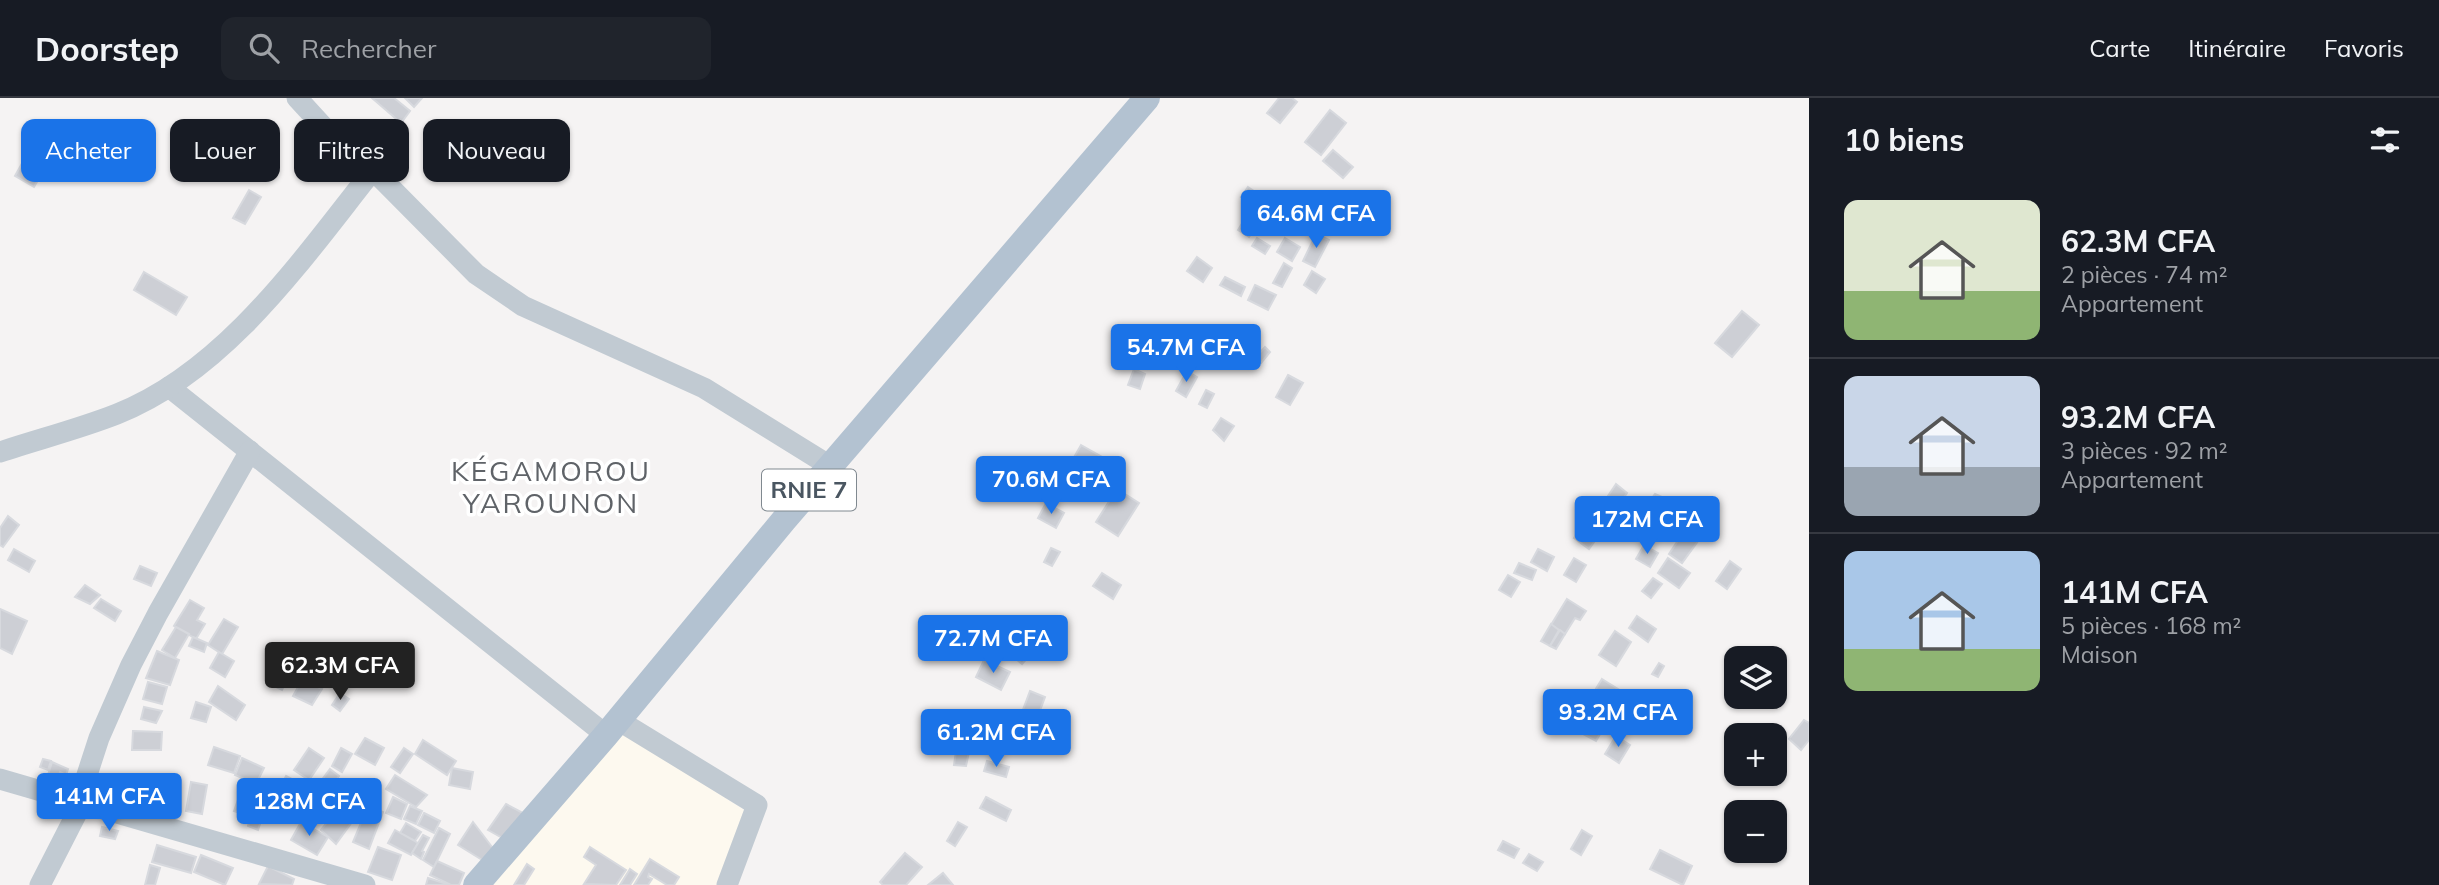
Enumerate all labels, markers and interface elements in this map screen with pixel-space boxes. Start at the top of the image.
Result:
search box [221,17,711,80]
text: Doorstep [35,28,179,69]
icon: search [245,29,283,67]
text: Rechercher [301,32,436,65]
text: Carte [2089,33,2150,63]
text: Itinéraire [2188,33,2286,63]
text: Favoris [2324,33,2404,63]
chip: Acheter [21,119,156,182]
chip: Louer [170,119,280,182]
chip: Filtres [294,119,409,182]
chip: Nouveau [423,119,570,182]
text: 10 biens [1844,121,1964,159]
icon: filters [2366,121,2404,159]
pin: 64.6M CFA [1236,190,1396,250]
text: 64.6M CFA [1257,198,1375,227]
text: 62.3M CFA [2061,222,2215,260]
icon: home [1900,228,1984,312]
text: 2 pièces · 74 m² [2061,260,2228,289]
text: Appartement [2061,289,2203,318]
pin: 54.7M CFA [1106,324,1266,384]
text: 54.7M CFA [1127,332,1245,361]
text: 93.2M CFA [2061,398,2215,436]
icon: home [1900,404,1984,488]
text: 3 pièces · 92 m² [2061,436,2228,465]
district label: KÉGAMOROU YAROUNON [451,453,651,520]
pin: 70.6M CFA [971,456,1131,516]
text: 70.6M CFA [992,464,1110,493]
text: Appartement [2061,465,2203,494]
road number: RNIE 7 [762,470,856,510]
pin: 172M CFA [1575,496,1719,556]
text: 172M CFA [1591,504,1703,533]
text: 141M CFA [2061,573,2208,611]
icon: home [1900,579,1984,663]
text: 5 pièces · 168 m² [2061,611,2241,640]
pin: 72.7M CFA [913,616,1073,675]
text: 72.7M CFA [934,623,1052,652]
text: Maison [2061,640,2138,669]
pin: 62.3M CFA [260,642,420,702]
map controls [1724,646,1787,863]
button: layers [1724,646,1787,709]
text: 62.3M CFA [281,650,399,679]
pin: 93.2M CFA [1538,690,1698,749]
text: 93.2M CFA [1559,697,1677,726]
pin: 61.2M CFA [916,710,1076,769]
text: 61.2M CFA [937,717,1055,746]
button: + [1724,723,1787,786]
pin: 141M CFA [37,774,181,833]
pin: 128M CFA [237,778,381,838]
text: 141M CFA [53,781,165,810]
text: 128M CFA [253,786,365,815]
button: − [1724,800,1787,863]

